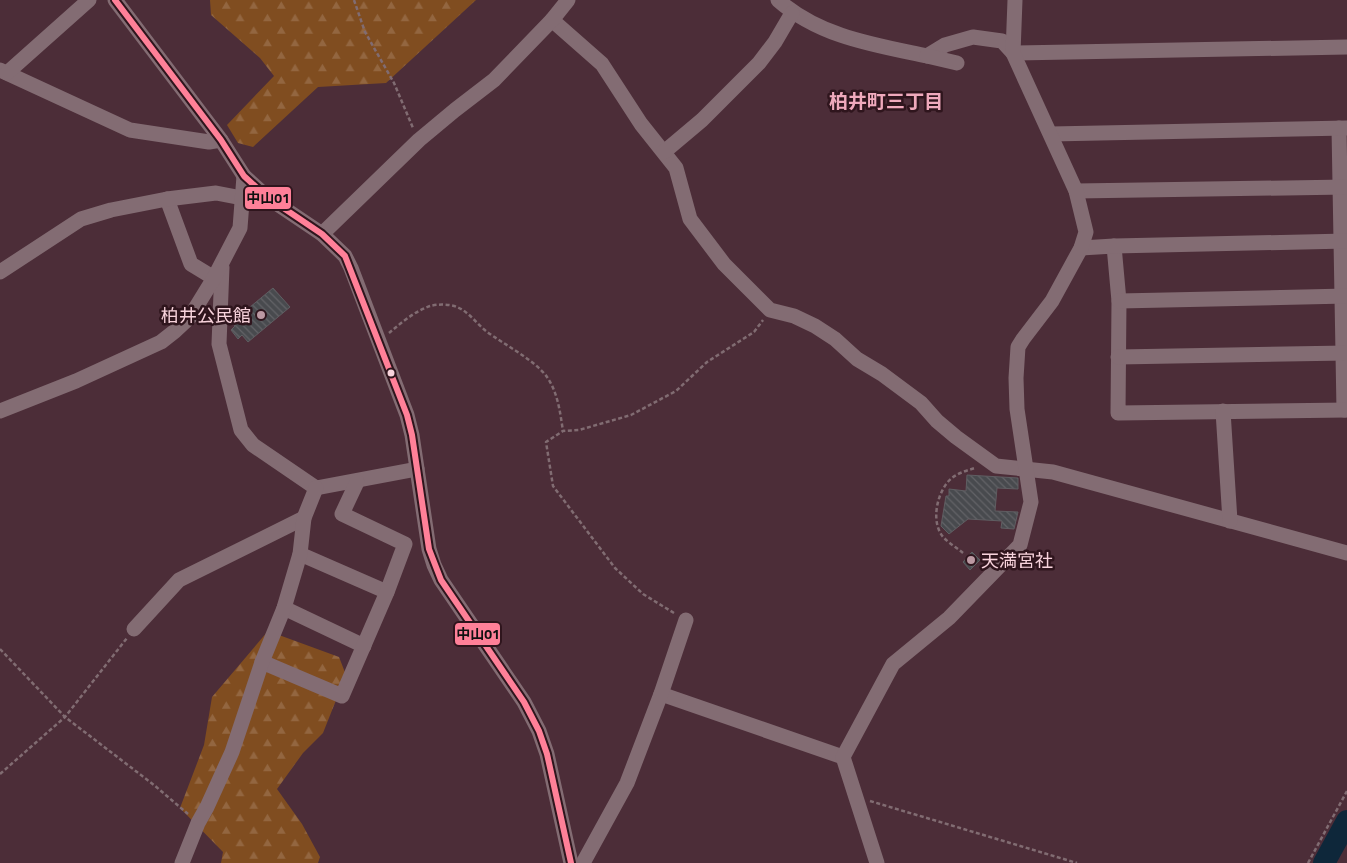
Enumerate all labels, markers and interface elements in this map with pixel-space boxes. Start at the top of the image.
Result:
district label: 柏井町三丁目 [829,86,943,115]
line badge: 中山01 [244,186,292,210]
text: 中山01 [246,187,290,208]
place label: 柏井公民館 [161,302,251,329]
marker: 柏井公民館 [255,309,267,321]
unlabelled marker [386,368,396,378]
place label: 天満宮社 [981,547,1053,574]
marker: 天満宮社 [965,554,977,566]
line badge: 中山01 [454,622,501,646]
text: 中山01 [456,623,500,644]

